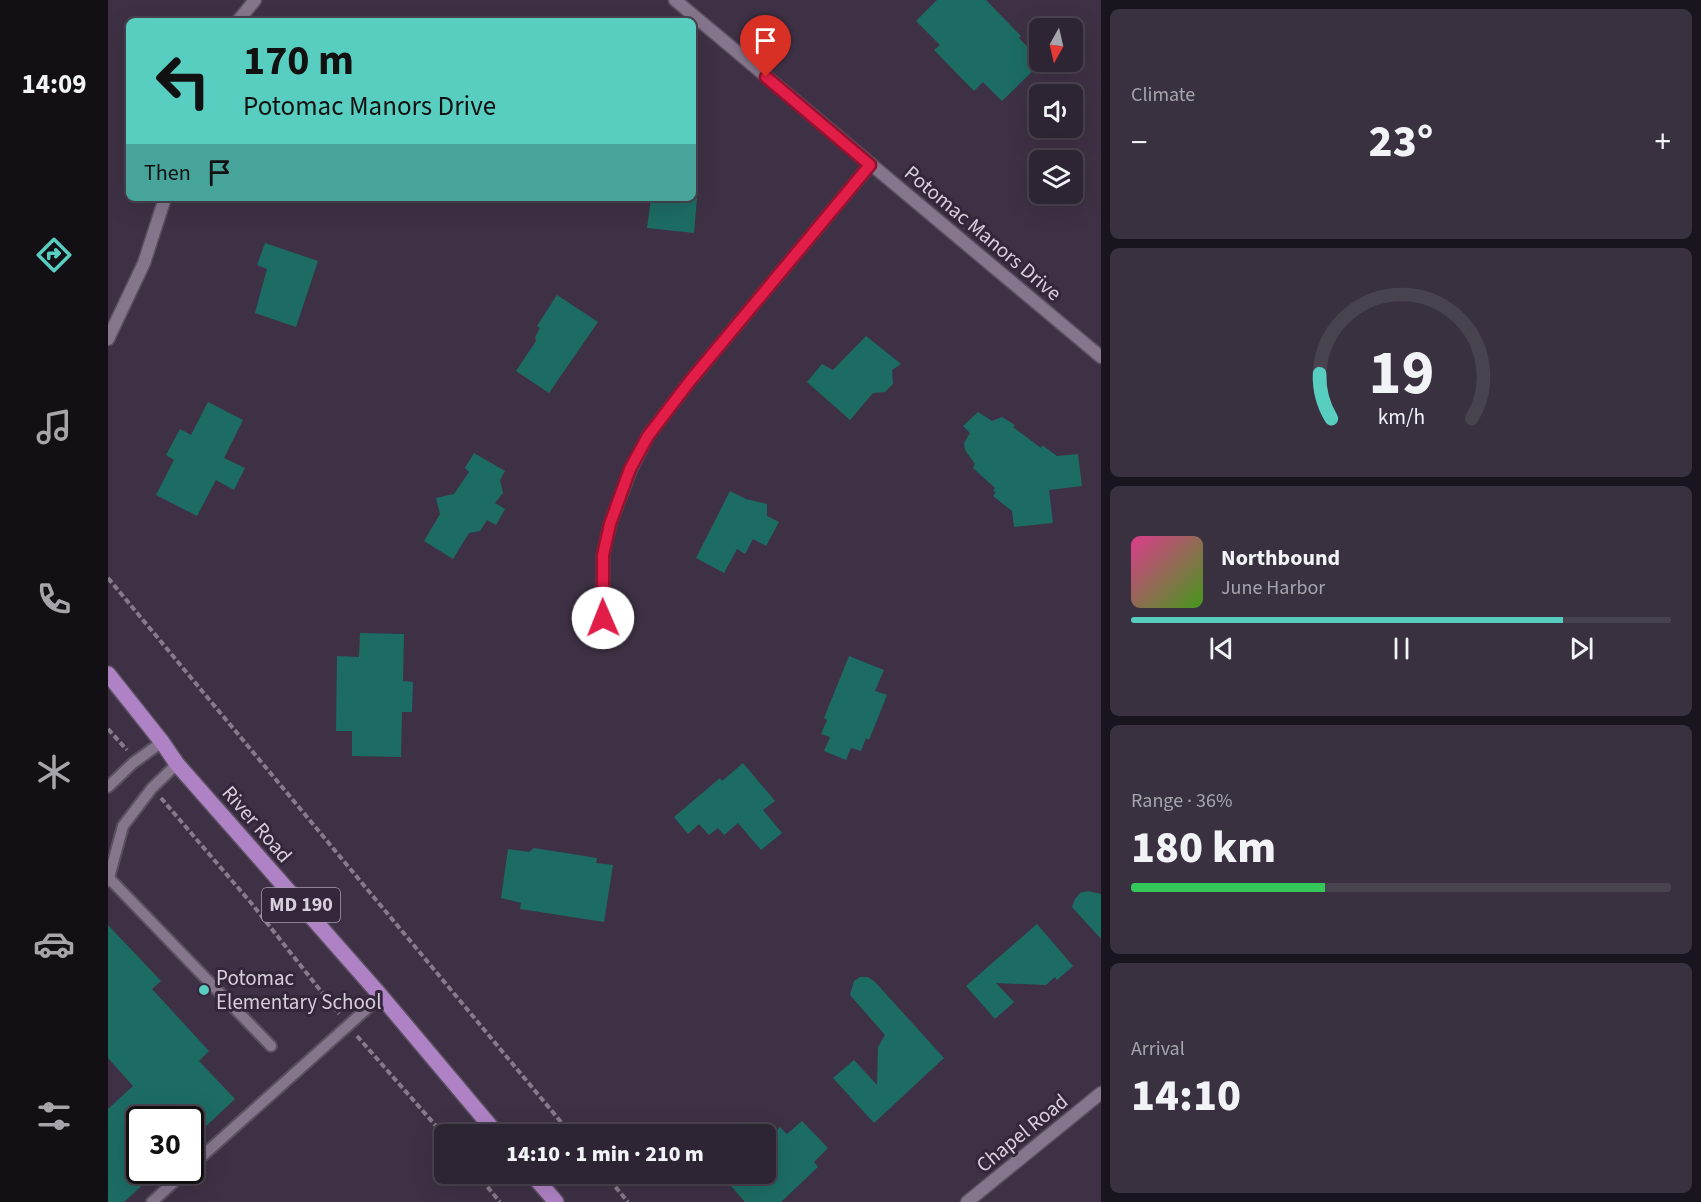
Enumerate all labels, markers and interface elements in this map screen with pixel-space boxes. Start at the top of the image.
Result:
pin [740,15,791,77]
north arrow [1029,18,1083,72]
map controls [1029,18,1083,204]
icon: arrive [749,24,782,57]
text: 170 m [243,31,354,91]
icon: left [144,42,222,120]
text: 14:09 [21,65,87,104]
text: Climate [1131,81,1195,109]
button: sound [1029,84,1083,138]
text: Potomac Manors Drive [243,87,496,126]
text: 23° [1369,110,1433,174]
text: − [1131,119,1147,166]
text: + [1655,119,1671,166]
button: layers [1029,150,1083,204]
icon: arrive [203,156,236,189]
text: Then [144,157,191,189]
street label: Potomac Manors Drive [898,158,1068,308]
icon: directions [33,234,75,276]
text: 19 [1368,330,1434,419]
text: km/h [1377,403,1425,434]
icon: music [33,406,75,448]
text: Northbound [1221,542,1340,574]
text: June Harbor [1221,574,1325,602]
icon: phone [33,578,75,620]
position arrow [571,586,635,650]
icon: previous [1205,632,1238,665]
icon: pause [1385,632,1418,665]
icon: next [1565,632,1598,665]
icon: climate [33,751,75,793]
street label: River Road [215,779,299,869]
text: Range · 36% [1131,787,1232,815]
text: 180 km [1131,816,1276,880]
road number: MD 190 [262,888,340,922]
icon: car [33,923,75,965]
place label: Potomac Elementary School [216,963,382,1017]
marker: Potomac Elementary School [197,983,211,997]
text: Arrival [1131,1035,1185,1063]
text: 14:10 [1131,1064,1241,1128]
street label: Chapel Road [970,1087,1074,1179]
icon: filters [33,1095,75,1137]
speed limit sign: 30 [126,1106,204,1184]
text: 14:10 · 1 min · 210 m [506,1138,704,1170]

